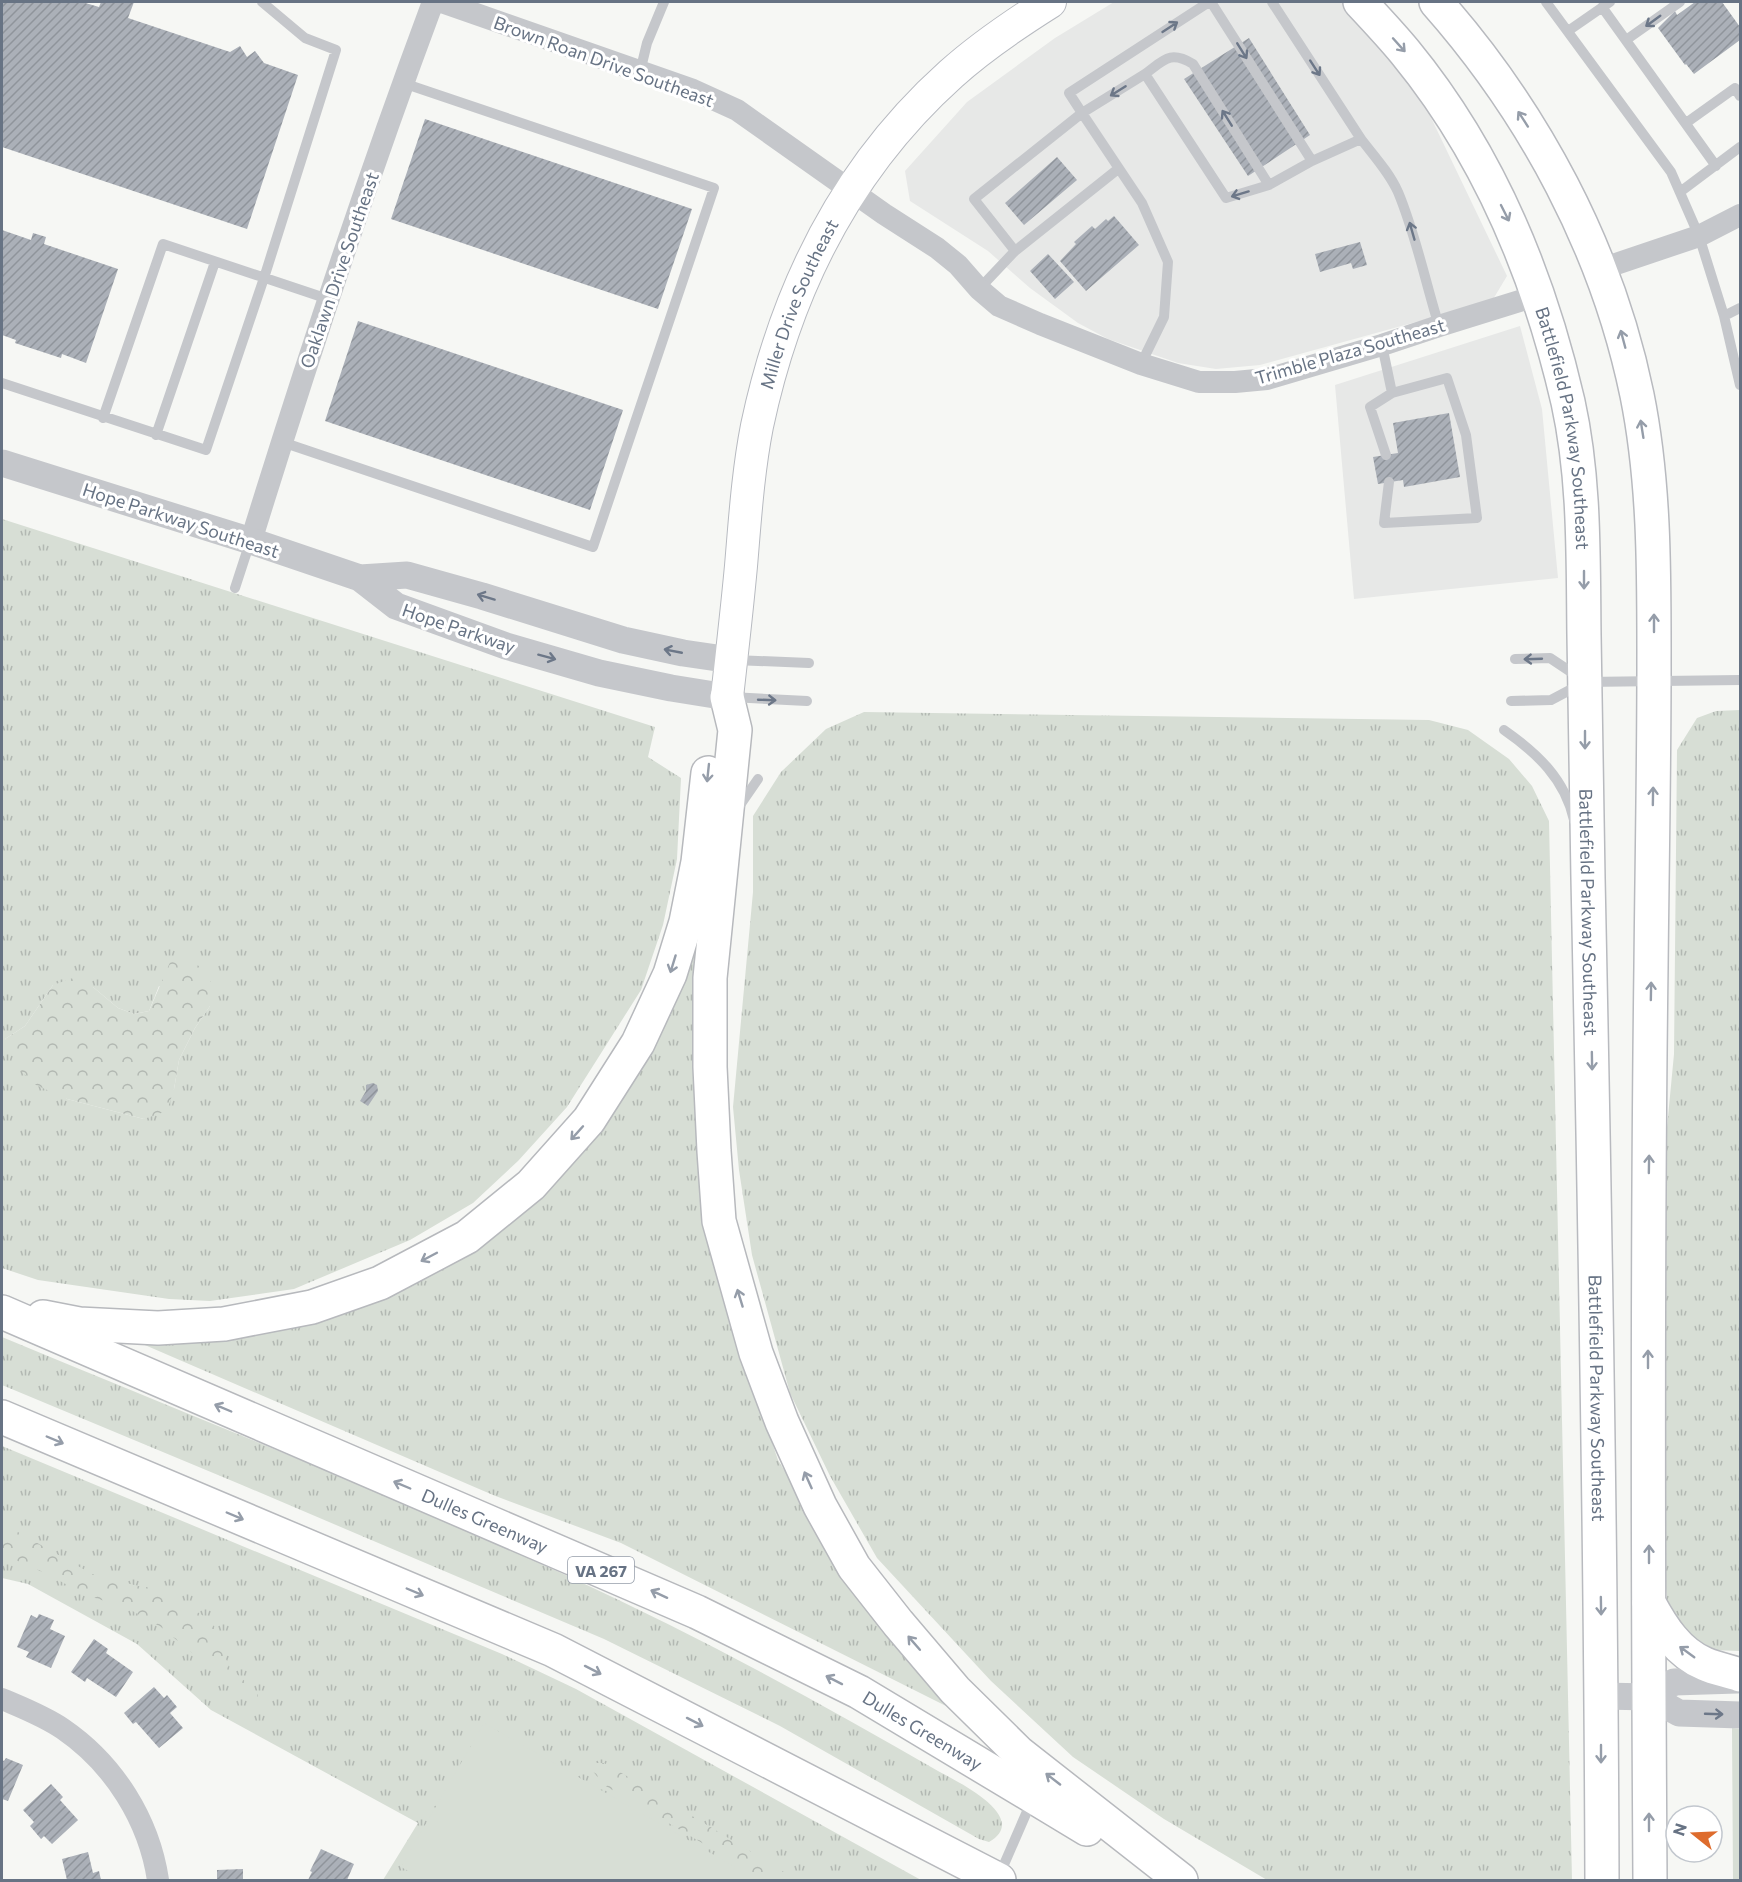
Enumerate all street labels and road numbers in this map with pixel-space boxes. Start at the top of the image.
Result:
street label: Brown Roan Drive Southeast [491,11,717,111]
street label: Oaklawn Drive Southeast [295,169,383,371]
street label: Miller Drive Southeast [755,215,843,391]
street label: Battlefield Parkway Southeast [1531,304,1594,550]
street label: Trimble Plaza Southeast [1253,313,1447,389]
street label: Hope Parkway Southeast [80,478,282,562]
street label: Hope Parkway [400,598,518,658]
street label: Battlefield Parkway Southeast [1575,789,1602,1036]
street label: Battlefield Parkway Southeast [1585,1274,1610,1522]
street label: Dulles Greenway [418,1483,552,1557]
road number: VA 267 [568,1557,634,1583]
street label: Dulles Greenway [859,1686,987,1775]

